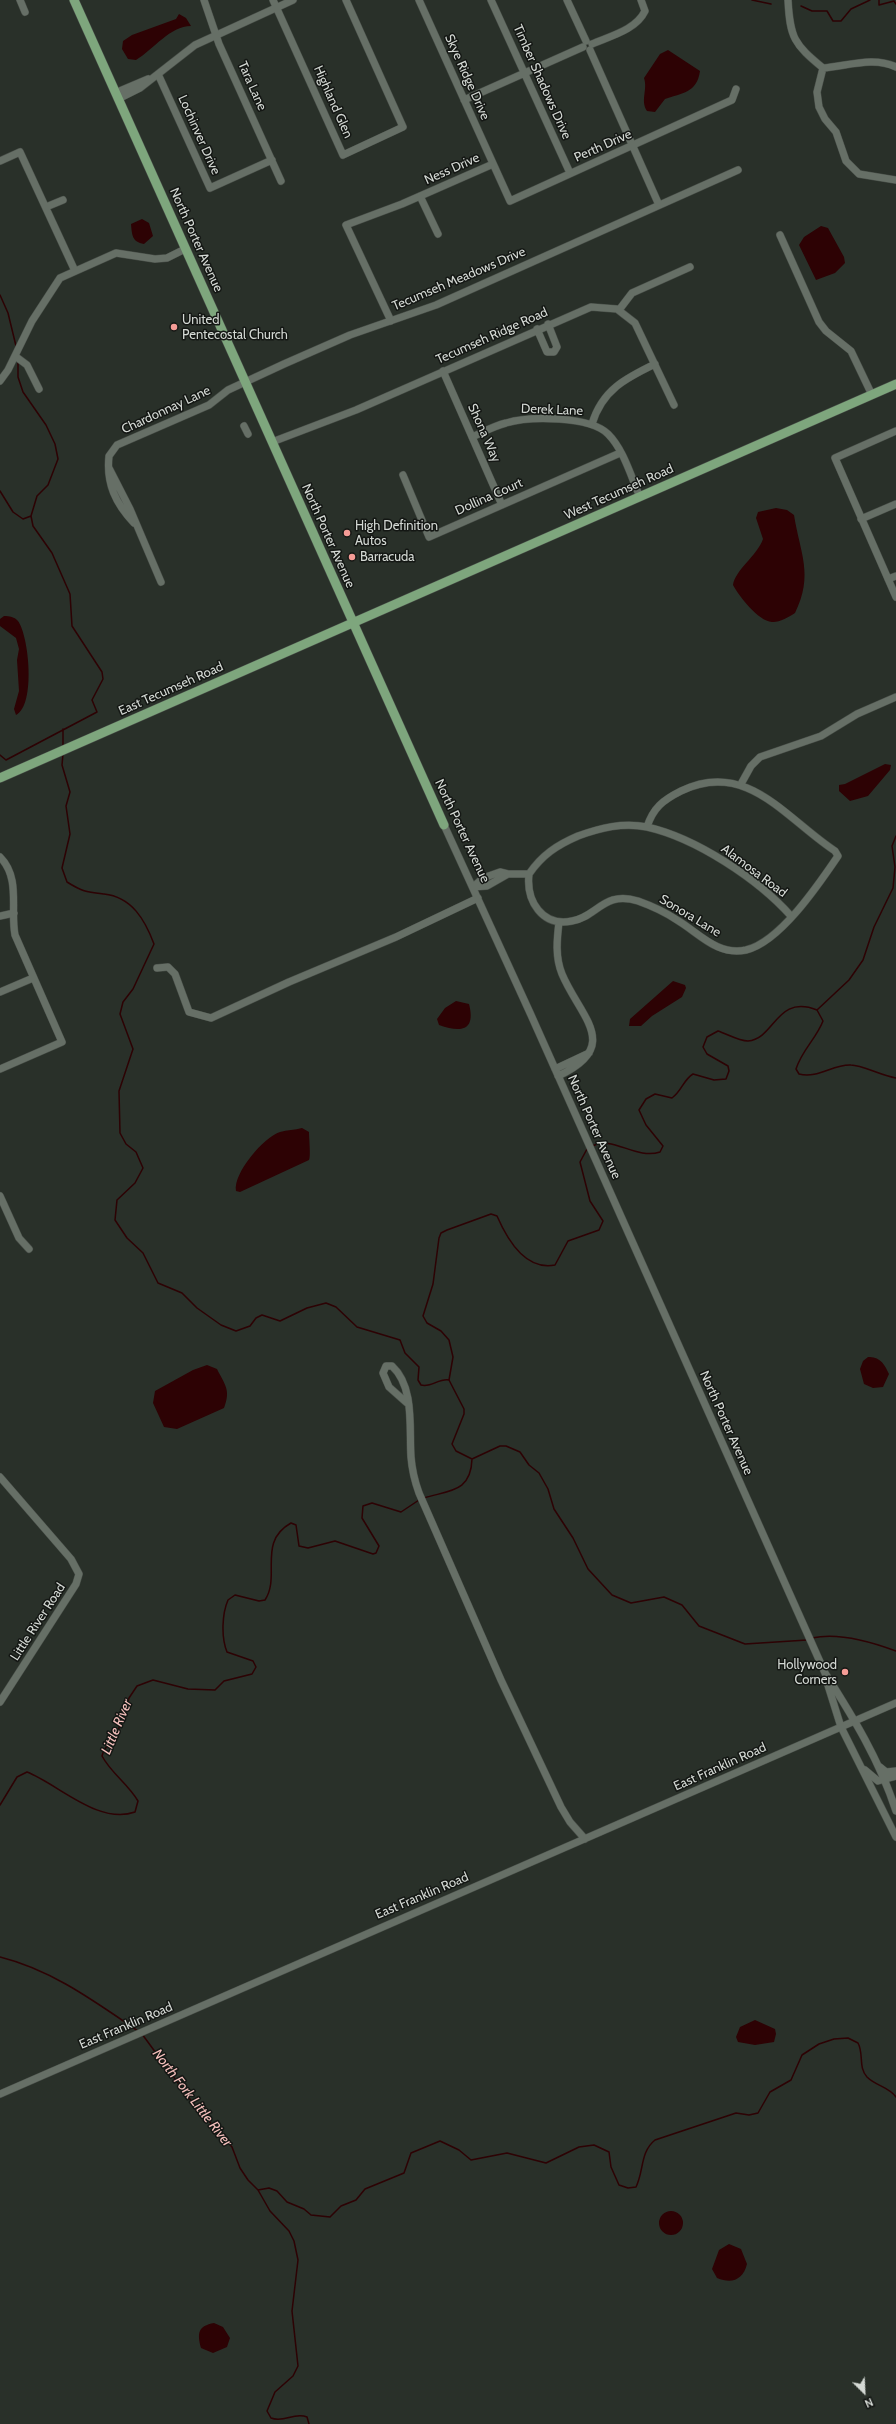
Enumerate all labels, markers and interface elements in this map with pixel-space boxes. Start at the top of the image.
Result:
street label: Timber Shadows Drive [510,22,574,142]
street label: Skye Ridge Drive [441,32,493,122]
street label: Tara Lane [234,59,270,113]
street label: Highland Glen [310,63,356,141]
street label: Lochinver Drive [174,93,224,177]
street label: Perth Drive [572,126,634,166]
street label: Ness Drive [422,150,482,188]
street label: North Porter Avenue [166,186,226,294]
street label: Tecumseh Meadows Drive [390,244,528,314]
street label: Tecumseh Ridge Road [434,304,550,368]
place label: United Pentecostal Church [182,312,288,343]
marker: United Pentecostal Church [169,322,179,332]
street label: Chardonnay Lane [119,383,213,437]
street label: Shona Way [464,401,504,465]
street label: Derek Lane [521,401,583,419]
street label: West Tecumseh Road [562,461,676,523]
street label: Dollina Court [453,475,525,519]
street label: North Porter Avenue [298,482,358,590]
place label: High Definition Autos [355,518,438,549]
marker: High Definition Autos [342,528,352,538]
place label: Barracuda [360,549,415,565]
marker: Barracuda [347,552,357,562]
street label: East Tecumseh Road [116,659,226,719]
street label: North Porter Avenue [431,777,493,885]
street label: Alamosa Road [718,841,790,901]
street label: Sonora Lane [656,892,724,940]
street label: North Porter Avenue [564,1073,624,1181]
street label: North Porter Avenue [696,1369,756,1477]
street label: Little River Road [7,1580,69,1664]
place label: Hollywood Corners [777,1657,837,1688]
marker: Hollywood Corners [840,1667,850,1677]
water label: Little River [98,1697,136,1757]
street label: East Franklin Road [671,1740,769,1794]
street label: East Franklin Road [373,1869,471,1923]
street label: East Franklin Road [77,1999,175,2053]
water label: North Fork Little River [149,2046,235,2150]
north arrow [844,2372,884,2412]
text: N [862,2395,875,2411]

